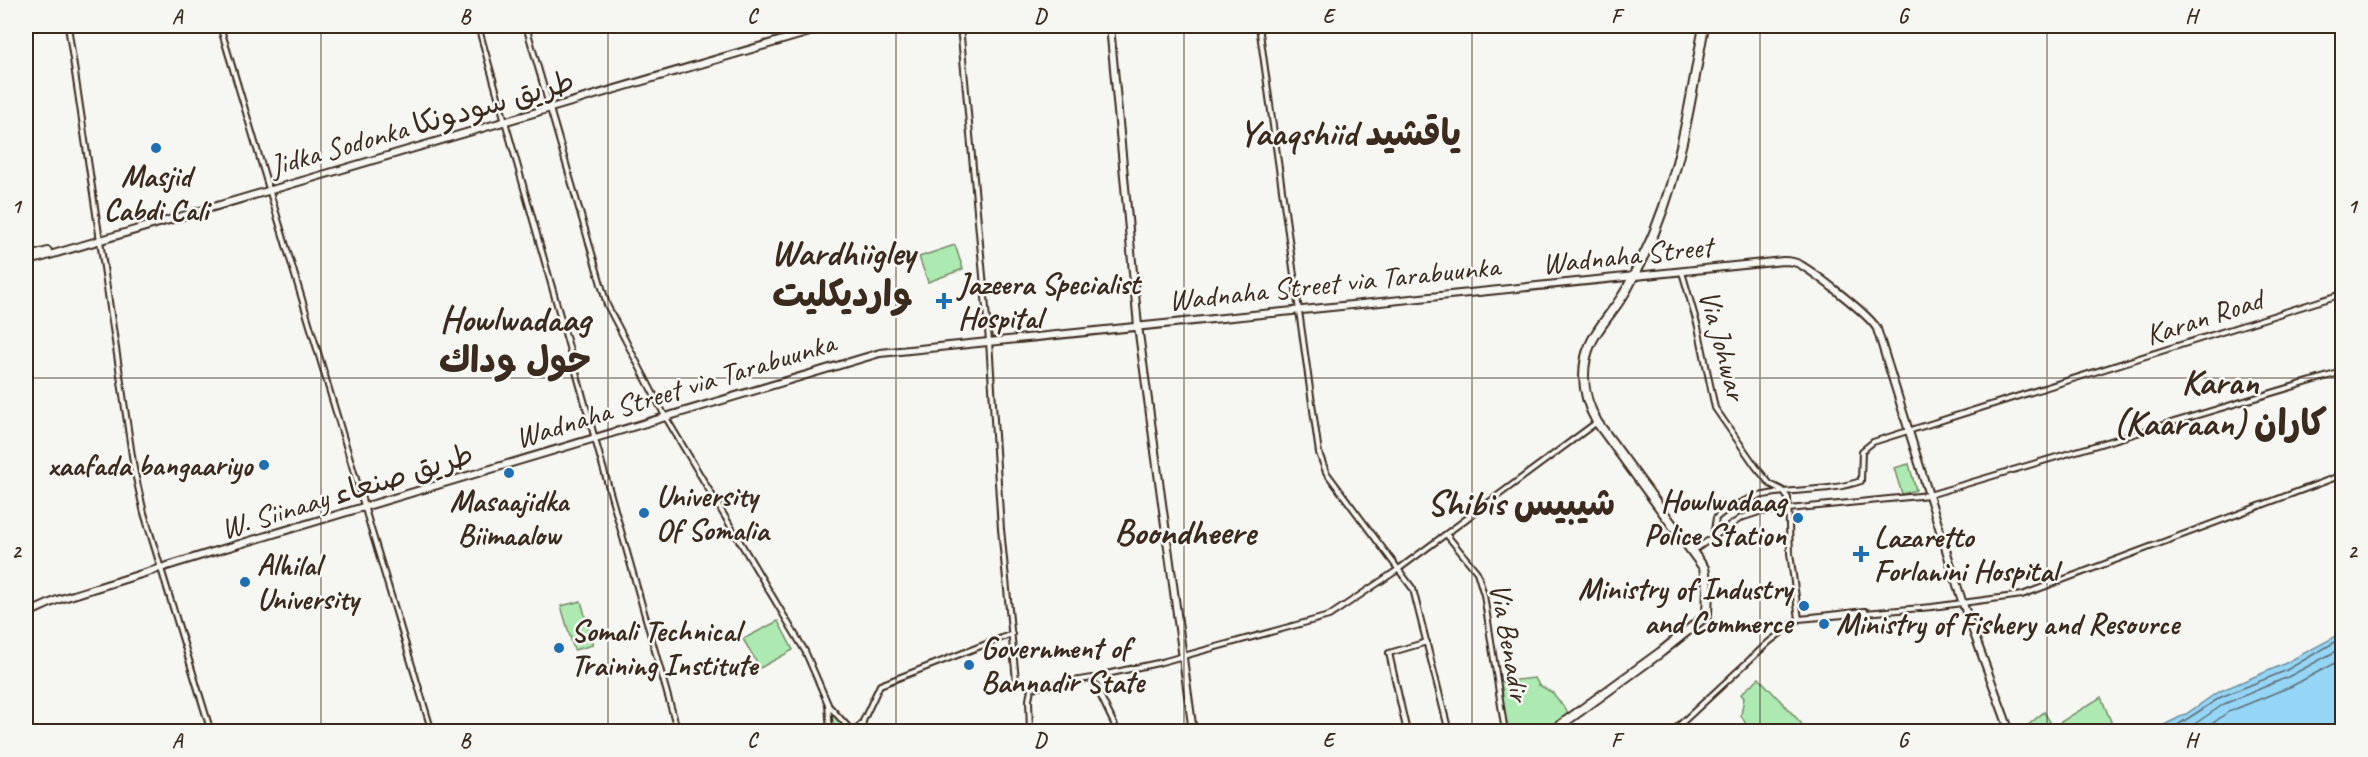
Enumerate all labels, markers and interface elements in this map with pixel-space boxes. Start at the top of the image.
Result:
text: A [172,4,184,29]
text: B [460,4,472,29]
text: C [747,4,759,29]
text: D [1034,4,1048,29]
text: E [1323,4,1337,29]
text: F [1611,4,1625,29]
text: G [1898,4,1911,29]
text: H [2185,4,2200,29]
street label: Jidka Sodonka طريق سودونكا [264,61,579,185]
district label: Yaaqshiid ياقشيد [1239,110,1461,156]
marker: Masjid Cabdi Cali [149,141,163,155]
place label: Masjid Cabdi Cali [104,157,212,229]
text: 1 [12,194,23,219]
text: 1 [2348,194,2359,219]
street label: Wadnaha Street [1540,227,1718,283]
district label: Wardhiigley وارديكليت [771,230,919,317]
street label: Wadnaha Street via Tarabuunka [1167,246,1504,319]
place label: Jazeera Specialist Hospital [956,265,1143,337]
street label: Karan Road [2141,279,2271,354]
street label: Via Johwar [1690,286,1757,406]
marker: Jazeera Specialist Hospital [935,292,953,310]
district label: Howlwadaag حول وداك [439,296,594,383]
street label: Wadnaha Street via Tarabuunka [511,322,842,457]
district label: Karan (Kaaraan) كاران [2113,359,2327,446]
street label: W. Siinaay طريق صنعاء [216,434,478,548]
place label: xaafada bangaariyo [48,446,254,485]
marker: xaafada bangaariyo [257,458,271,472]
marker: Masaajidka Biimaalow [502,466,516,480]
place label: University Of Somalia [656,477,771,549]
district label: Shibis شيبيس [1427,480,1615,526]
place label: Masaajidka Biimaalow [450,482,571,554]
place label: Howlwadaag Police Station [1644,482,1789,554]
marker: University Of Somalia [637,506,651,520]
district label: Boondheere [1114,509,1259,555]
marker: Howlwadaag Police Station [1791,511,1805,525]
place label: Lazaretto Forlanini Hospital [1874,518,2063,590]
text: 2 [12,539,23,564]
text: 2 [2348,539,2359,564]
marker: Lazaretto Forlanini Hospital [1852,545,1870,563]
place label: Alhilal University [257,546,361,618]
place label: Ministry of Industry and Commerce [1578,570,1795,642]
marker: Alhilal University [238,575,252,589]
street label: Via Benadir [1481,580,1539,706]
marker: Ministry of Industry and Commerce [1797,599,1811,613]
place label: Ministry of Fishery and Resource [1836,605,2182,644]
place label: Somali Technical Training Institute [571,612,759,684]
marker: Ministry of Fishery and Resource [1817,617,1831,631]
place label: Government of Bannadir State [981,629,1146,701]
marker: Somali Technical Training Institute [552,641,566,655]
marker: Government of Bannadir State [962,658,976,672]
text: A [172,728,184,753]
text: B [460,728,472,753]
text: C [747,728,759,753]
text: D [1034,728,1048,753]
text: E [1323,728,1337,753]
text: F [1611,728,1625,753]
text: G [1898,728,1911,753]
text: H [2185,728,2200,753]

